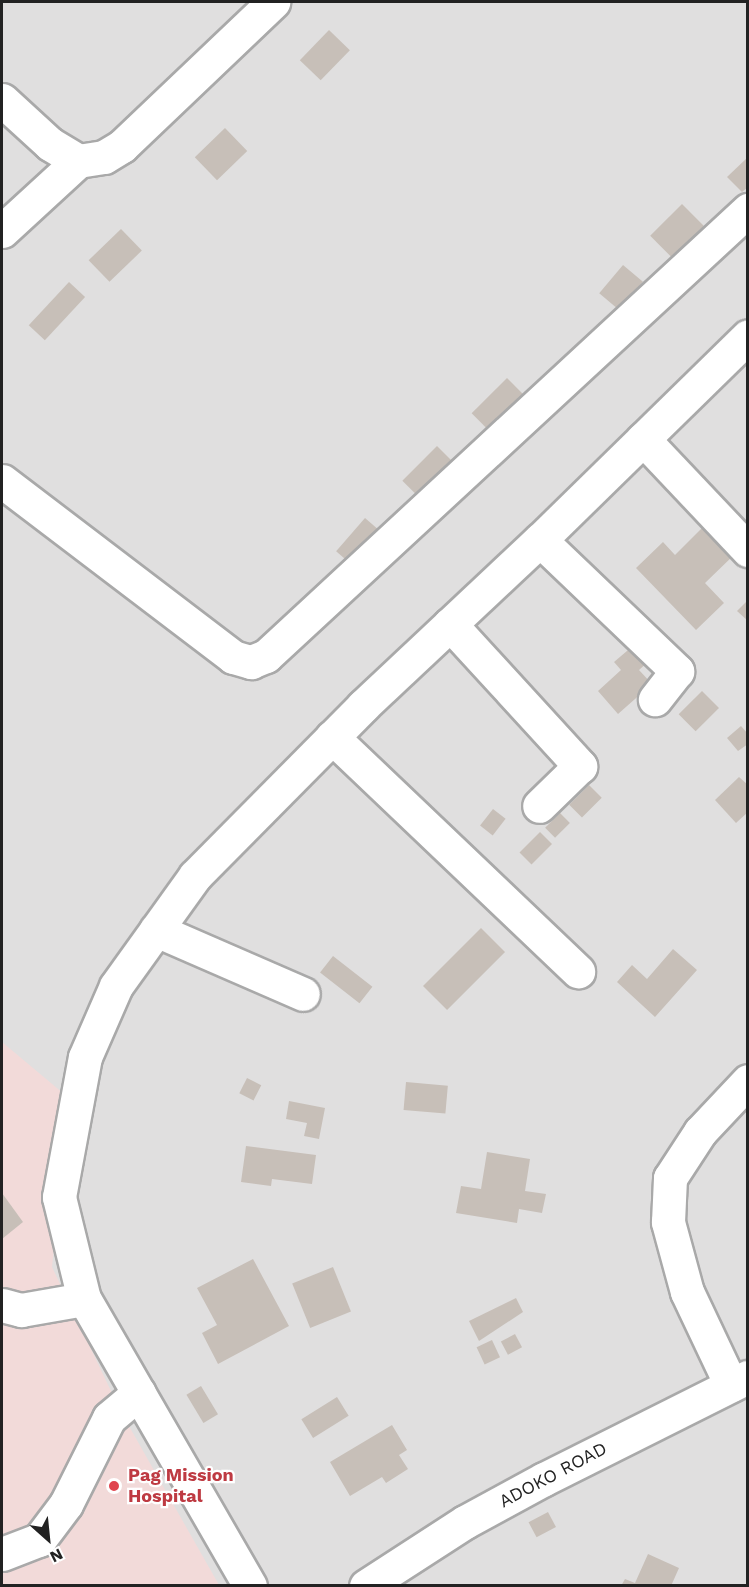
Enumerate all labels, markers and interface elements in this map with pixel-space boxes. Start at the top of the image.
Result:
street label: ADOKO ROAD [495,1438,611,1512]
place label: Pag Mission Hospital [128,1465,234,1508]
marker: Pag Mission Hospital [105,1477,123,1495]
north arrow [18,1509,78,1569]
text: N [47,1544,66,1567]

